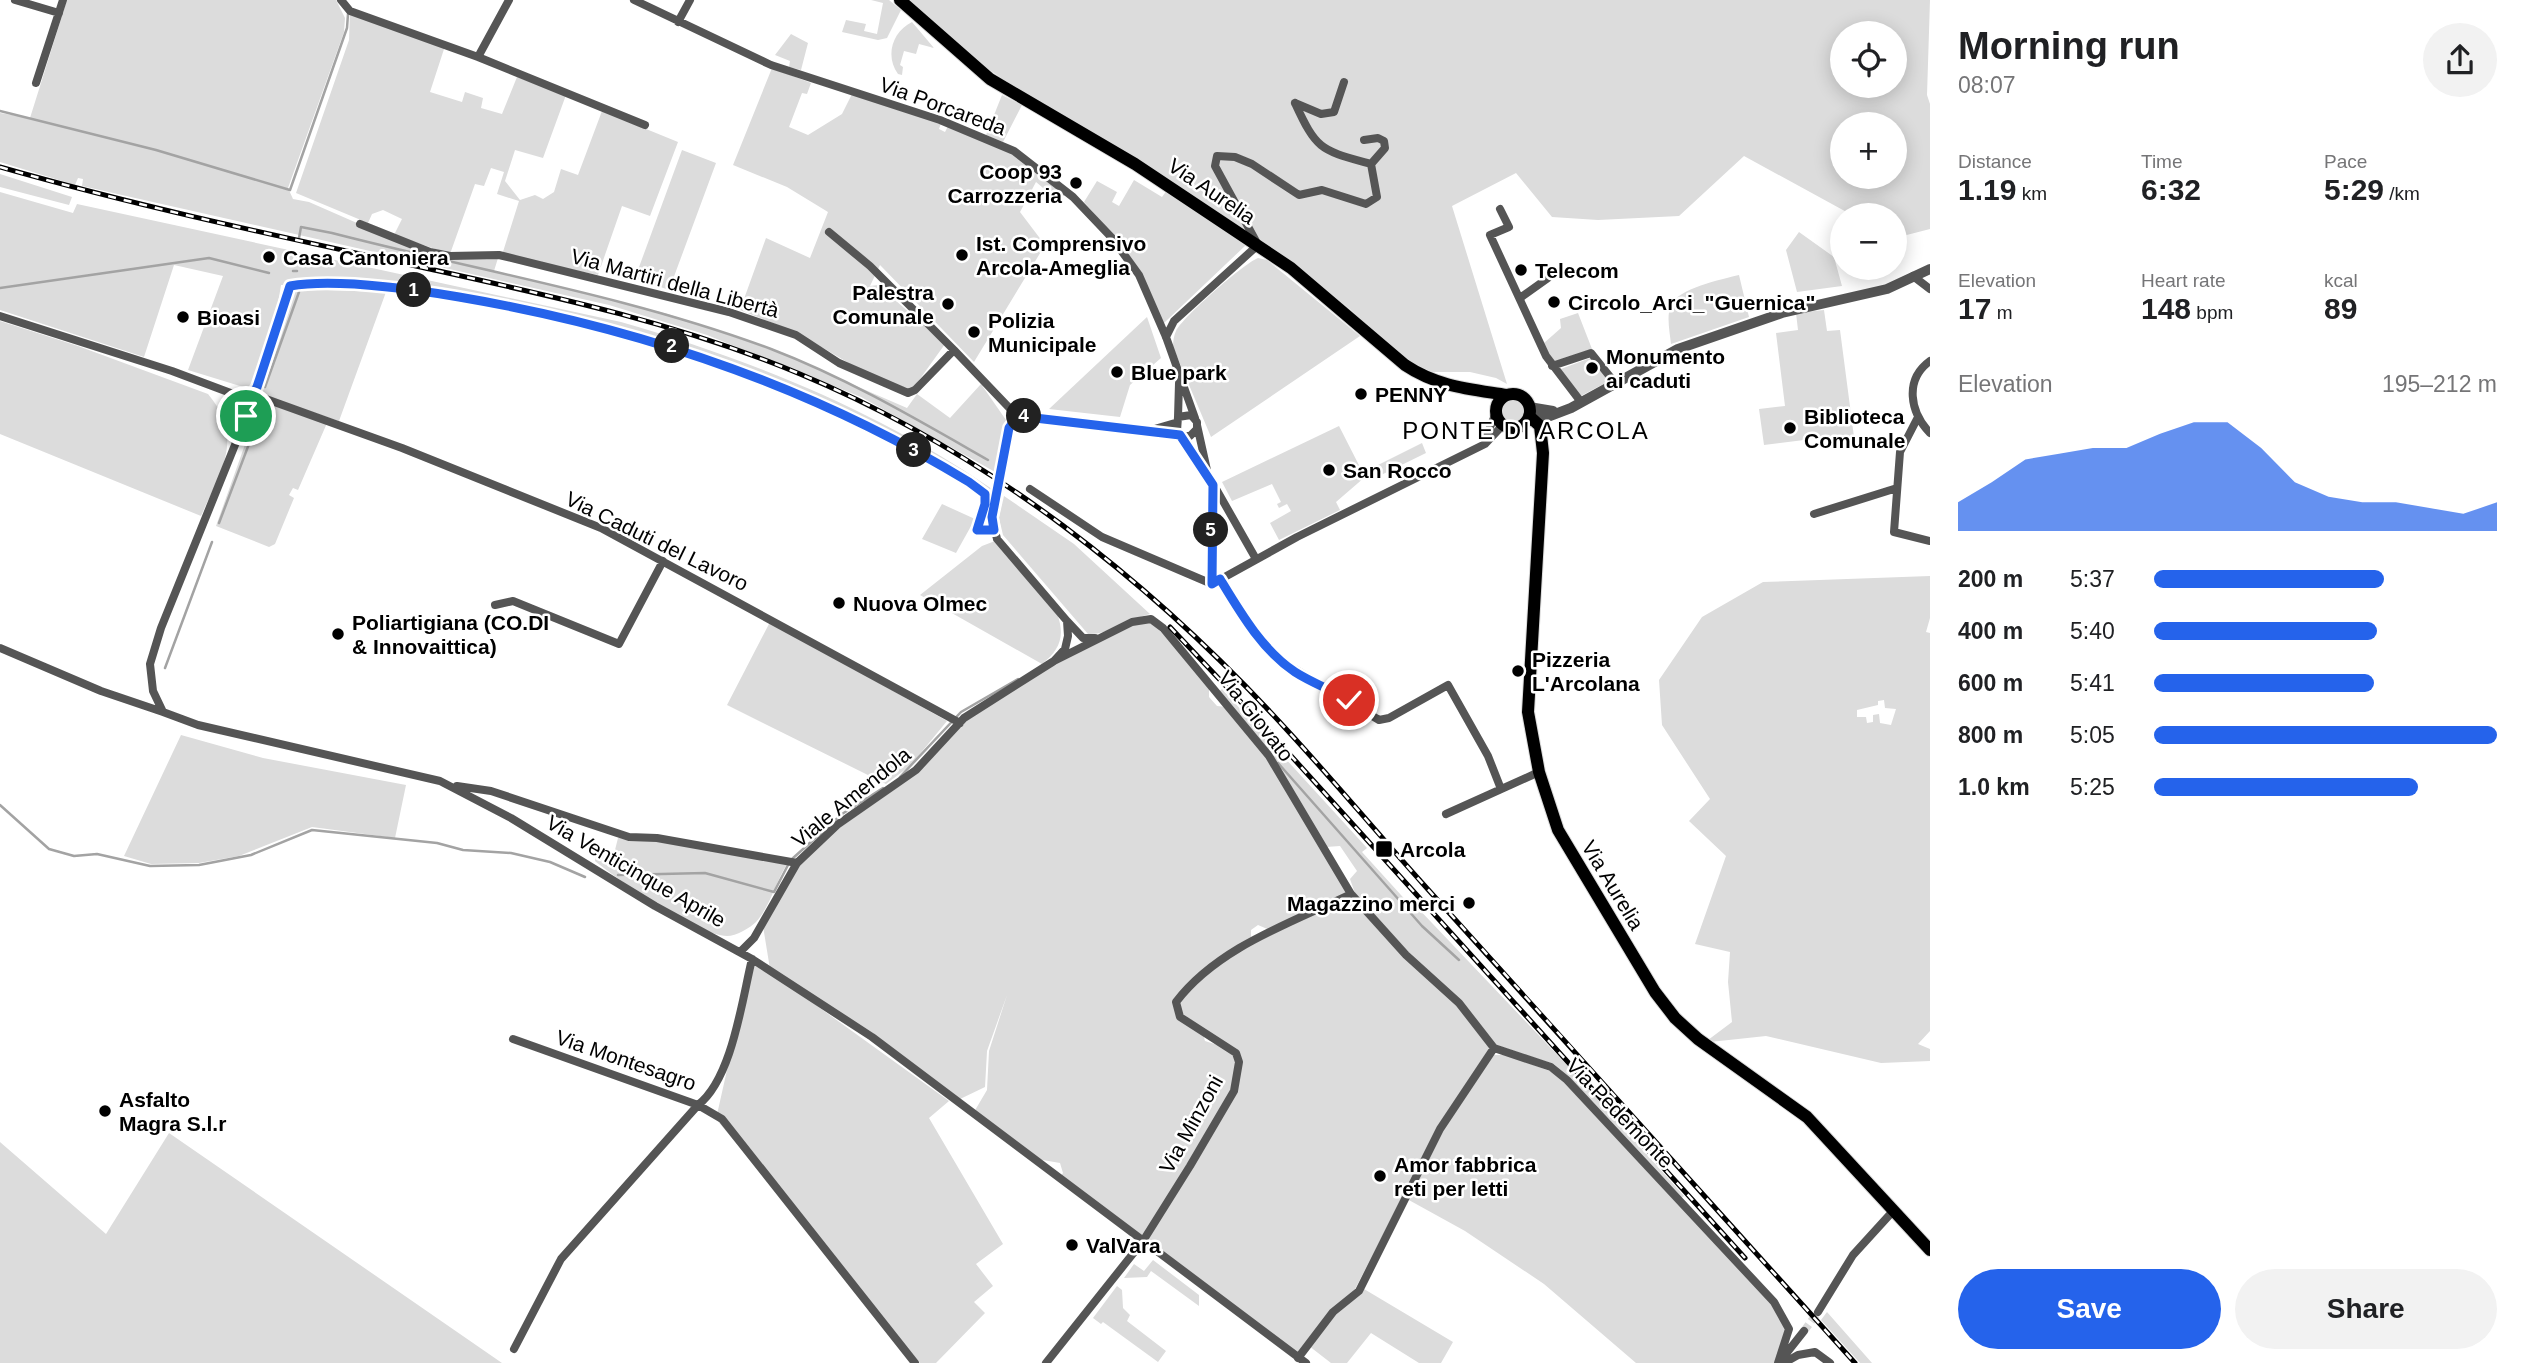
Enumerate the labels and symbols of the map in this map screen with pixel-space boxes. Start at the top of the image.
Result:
street label: Via Porcareda [877,72,1010,140]
street label: Via Aurelia [1164,153,1260,229]
place label: Coop 93 Carrozzeria [948,160,1062,207]
marker: Coop 93 Carrozzeria [1068,175,1084,191]
place label: Ist. Comprensivo Arcola-Ameglia [976,232,1146,279]
street label: Via Martiri della Libertà [568,244,782,322]
place label: Casa Cantoniera [283,246,449,269]
marker: Ist. Comprensivo Arcola-Ameglia [954,247,970,263]
marker: Casa Cantoniera [261,249,277,265]
place label: Telecom [1535,259,1619,282]
marker: Telecom [1513,262,1529,278]
pin: 1 [396,272,432,308]
place label: Palestra Comunale [832,281,934,328]
place label: Circolo_Arci_"Guernica" [1568,291,1816,314]
marker: Circolo_Arci_"Guernica" [1546,294,1562,310]
marker: Palestra Comunale [940,296,956,312]
place label: Bioasi [197,306,260,329]
marker: Bioasi [175,309,191,325]
place label: Polizia Municipale [988,309,1097,356]
marker: Polizia Municipale [966,324,982,340]
pin: 2 [654,328,690,364]
place label: Monumento ai caduti [1606,345,1725,392]
marker: Monumento ai caduti [1584,360,1600,376]
place label: Blue park [1131,361,1227,384]
marker: Blue park [1109,364,1125,380]
place label: PENNY [1375,383,1447,406]
pin [216,386,276,446]
marker: PENNY [1353,386,1369,402]
pin: 4 [1006,398,1042,434]
place label: Biblioteca Comunale [1804,405,1906,452]
district label: PONTE DI ARCOLA [1402,417,1650,444]
marker: Biblioteca Comunale [1782,420,1798,436]
pin: 3 [897,433,932,468]
place label: San Rocco [1343,459,1452,482]
marker: San Rocco [1321,462,1337,478]
street label: Via Caduti del Lavoro [562,487,752,595]
pin: 5 [1194,512,1228,548]
place label: Nuova Olmec [853,592,988,615]
marker: Nuova Olmec [831,595,847,611]
place label: Poliartigiana (CO.DI & Innovaittica) [352,611,549,658]
marker: Poliartigiana (CO.DI & Innovaittica) [330,626,346,642]
place label: Pizzeria L'Arcolana [1532,648,1640,695]
marker: Pizzeria L'Arcolana [1510,663,1526,679]
street label: Via Giovato [1214,666,1298,766]
pin [1319,670,1379,730]
street label: Viale Amendola [787,742,915,852]
street label: Via Venticinque Aprile [542,810,730,932]
street label: Via Aurelia [1577,836,1649,934]
place label: Arcola [1400,838,1466,861]
marker: Arcola [1374,839,1394,859]
place label: Magazzino merci [1287,892,1455,915]
marker: Magazzino merci [1461,895,1477,911]
street label: Via Montesagro [553,1025,699,1095]
street label: Via Pedemonte [1562,1053,1678,1173]
street label: Via Minzoni [1155,1071,1227,1177]
place label: Asfalto Magra S.l.r [119,1088,226,1135]
marker: Asfalto Magra S.l.r [97,1103,113,1119]
place label: Amor fabbrica reti per letti [1394,1153,1537,1200]
marker: Amor fabbrica reti per letti [1372,1168,1388,1184]
place label: ValVara [1086,1234,1161,1257]
marker: ValVara [1064,1237,1080,1253]

